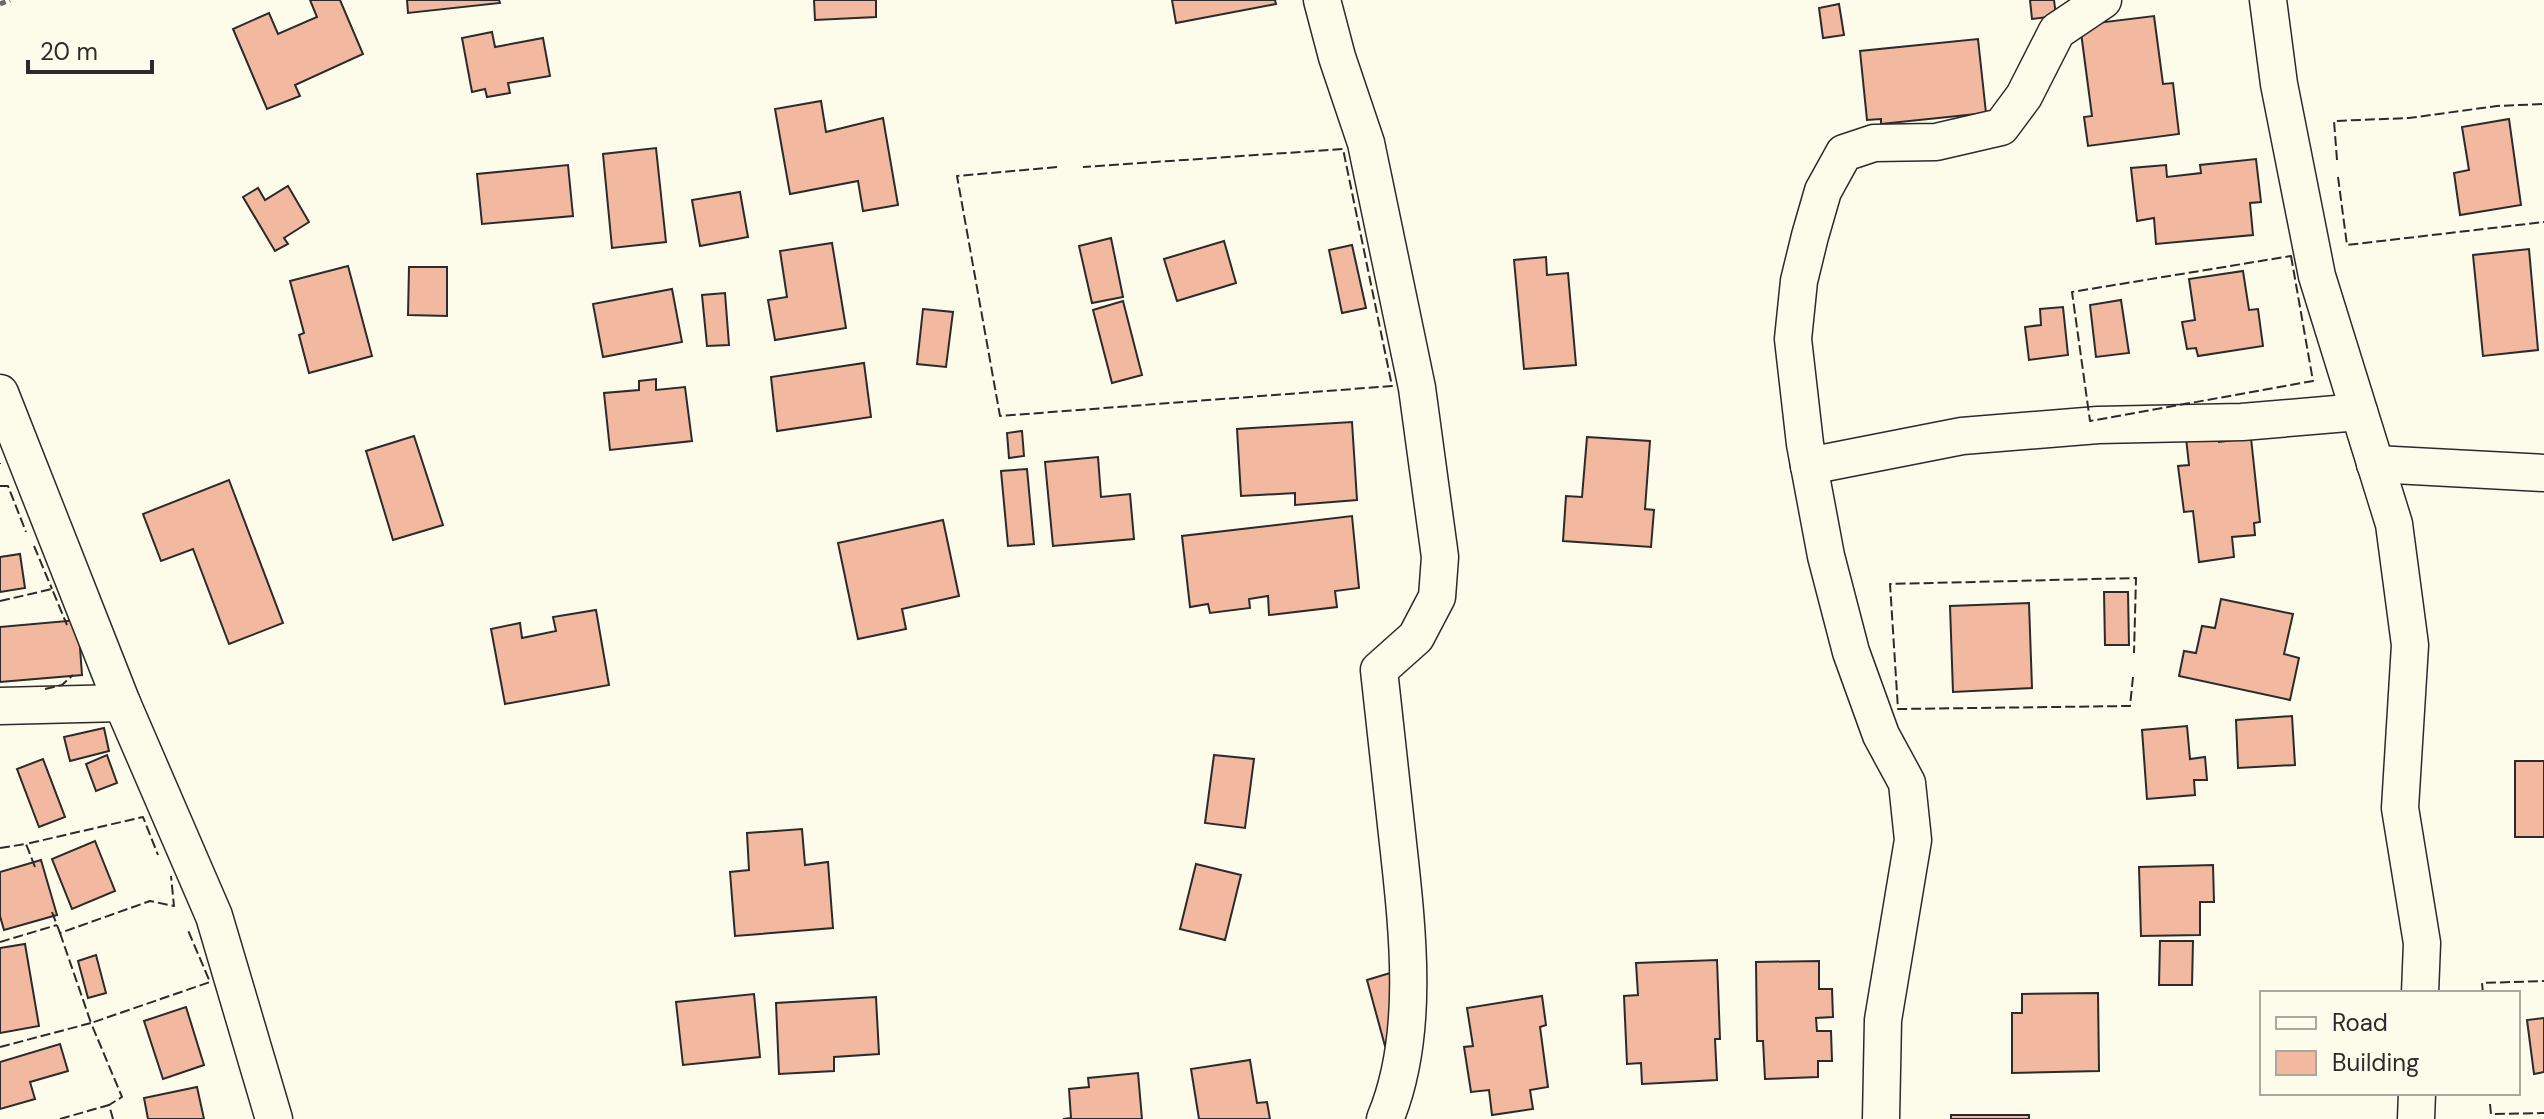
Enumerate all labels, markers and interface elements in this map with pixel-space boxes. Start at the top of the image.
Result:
scale bar [28,24,152,74]
text: 20 m [40,36,98,67]
legend [2260,991,2520,1095]
text: Road [2332,1007,2388,1038]
text: Building [2332,1047,2419,1078]

